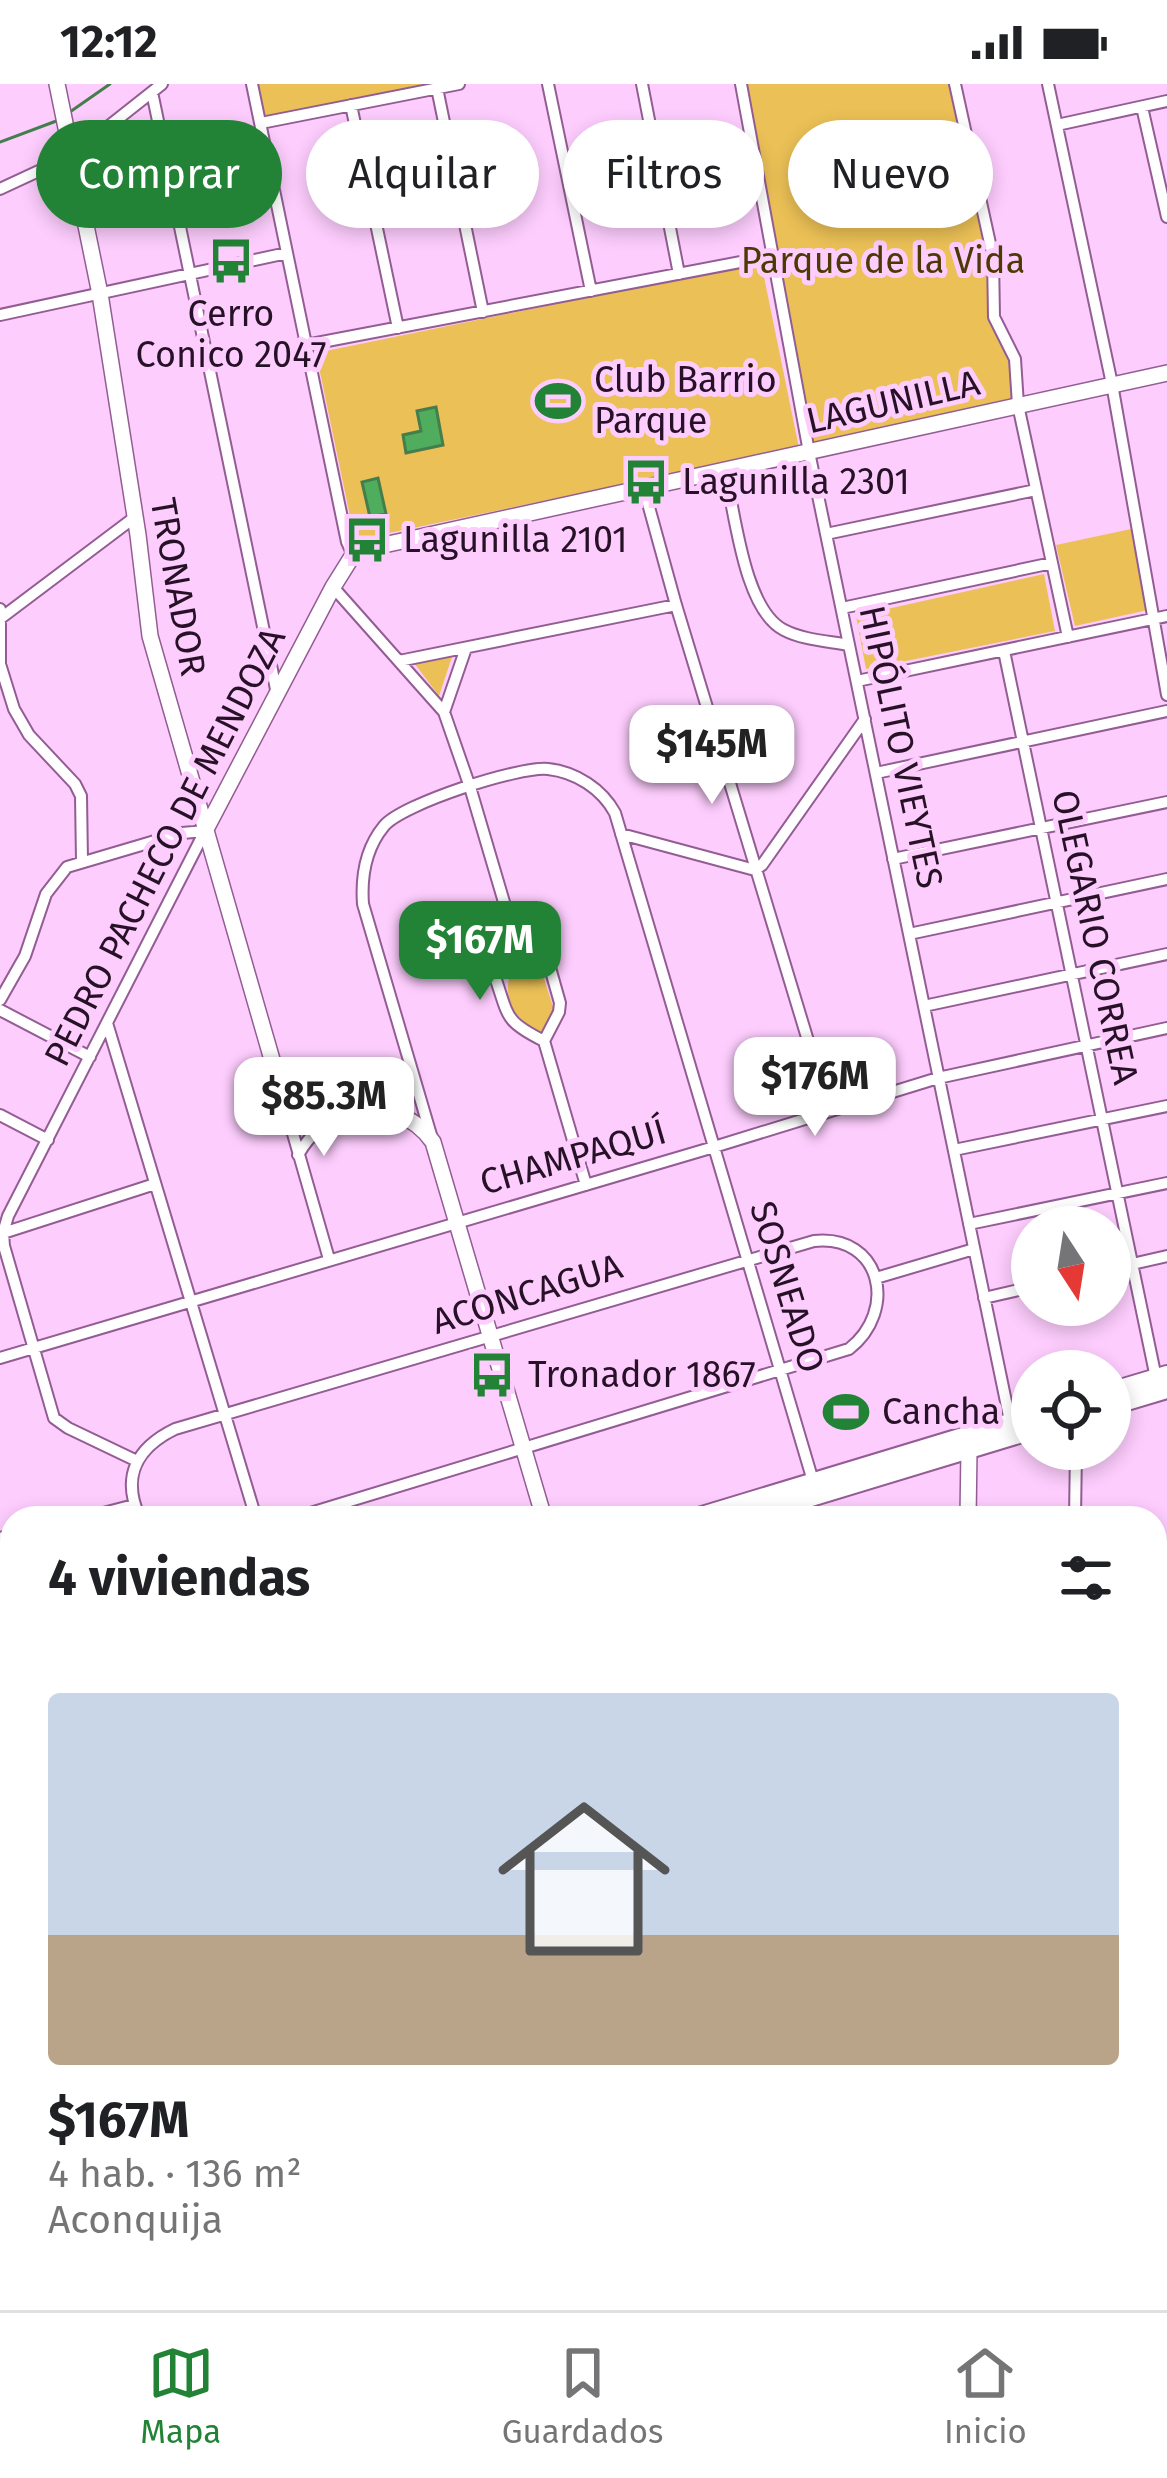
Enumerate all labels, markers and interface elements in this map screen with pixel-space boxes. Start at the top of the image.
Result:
text: 12:12 [60,15,158,69]
chip: Comprar [36,120,282,228]
chip: Alquilar [306,120,539,228]
chip: Filtros [563,120,764,228]
chip: Nuevo [788,120,993,228]
bus stop icon: Cerro Conico 2047 [206,236,256,286]
park label: Parque de la Vida [741,239,1025,283]
place label: Cerro Conico 2047 [136,292,326,377]
place label: Club Barrio Parque [594,358,777,443]
street label: LAGUNILLA [802,361,984,443]
sports icon: Club Barrio Parque [533,376,583,426]
bus stop icon: Lagunilla 2301 [621,457,671,507]
place label: Lagunilla 2301 [682,460,910,504]
street label: TRONADOR [141,495,215,679]
bus stop icon: Lagunilla 2101 [342,515,392,565]
place label: Lagunilla 2101 [403,518,628,562]
street label: HIPÓLITO VIEYTES [850,602,952,892]
street label: PEDRO PACHECO DE MENDOZA [35,620,295,1074]
pin: $145M [628,705,796,807]
text: $145M [656,721,768,767]
street label: OLEGARIO CORREA [1042,786,1148,1088]
pin: $167M [396,901,564,1003]
text: $167M [426,917,534,963]
pin: $176M [731,1037,899,1139]
text: $176M [761,1053,869,1099]
pin: $85.3M [226,1057,422,1159]
text: $85.3M [261,1073,387,1119]
street label: CHAMPAQUÍ [475,1108,671,1205]
street label: SOSNEADO [740,1196,834,1378]
north arrow [1011,1206,1131,1326]
map controls [1011,1206,1131,1470]
street label: ACONCAGUA [427,1244,628,1344]
bus stop icon: Tronador 1867 [467,1350,517,1400]
button: locate [1011,1350,1131,1470]
place label: Tronador 1867 [528,1353,756,1397]
sports icon: Cancha [821,1387,871,1437]
place label: Cancha [882,1390,1000,1434]
icon: filters [1053,1545,1119,1611]
text: 4 viviendas [48,1547,310,1609]
icon: home [476,1771,692,1987]
text: $167M [48,2089,189,2151]
text: 4 hab. · 136 m² [48,2151,302,2197]
text: Aconquija [48,2197,223,2243]
tab: Mapa [140,2340,221,2452]
tab: Guardados [502,2340,663,2452]
tab: Inicio [944,2340,1027,2452]

